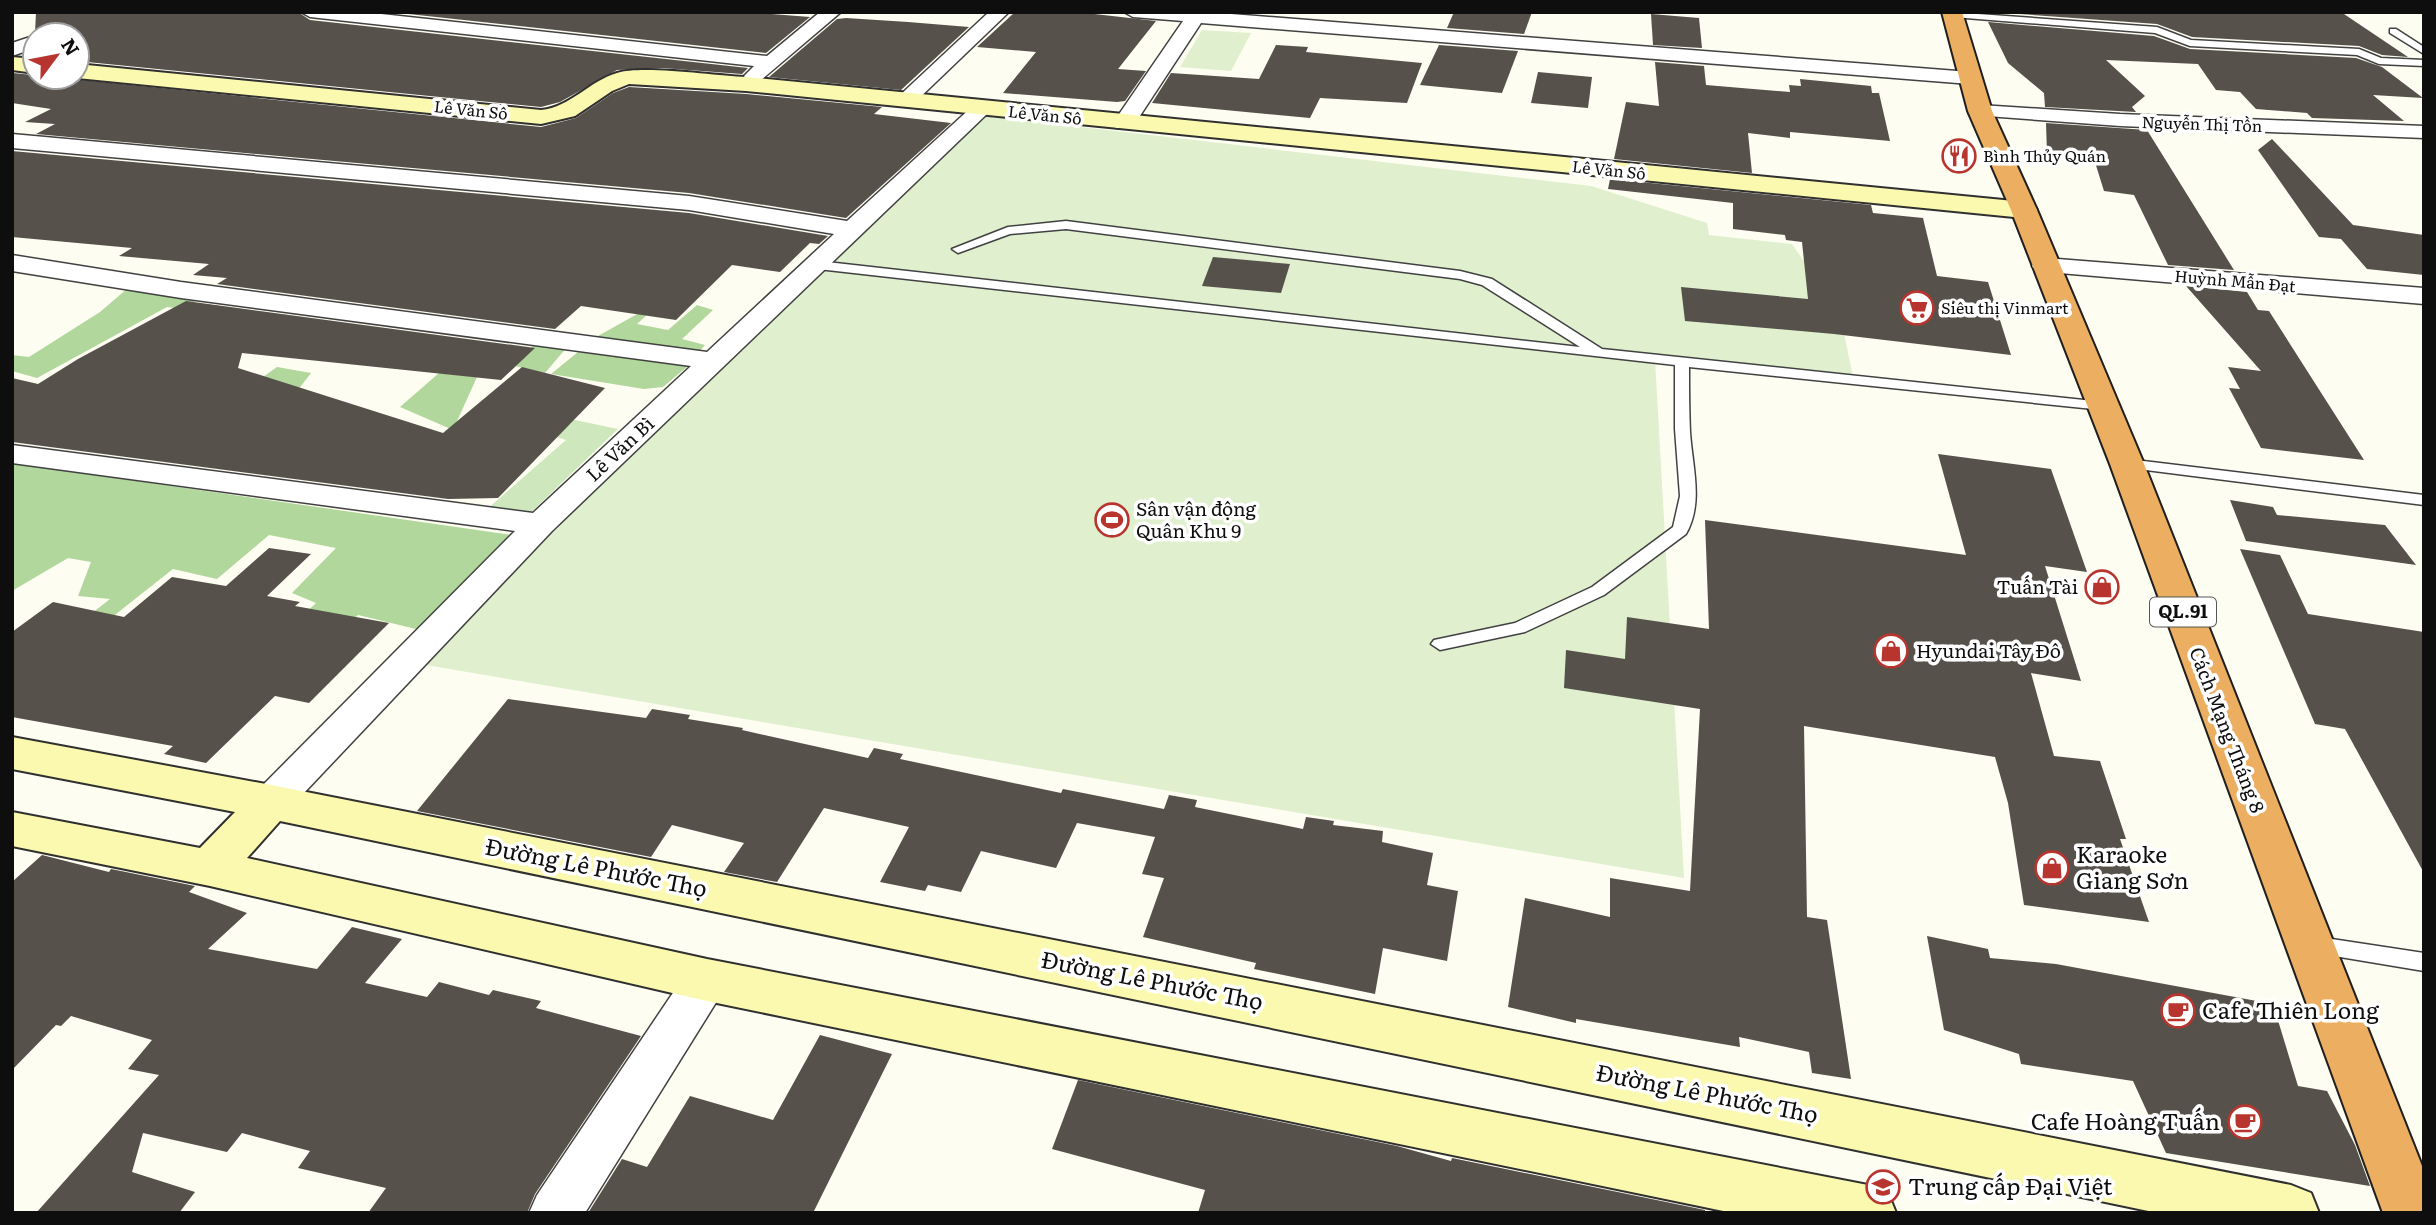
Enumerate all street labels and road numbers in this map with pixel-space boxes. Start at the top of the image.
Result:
street label: Lê Văn Sô [433,93,509,125]
street label: Lê Văn Sô [1007,98,1083,130]
street label: Nguyễn Thị Tồn [2141,109,2263,137]
street label: Lê Văn Sô [1571,153,1647,185]
street label: Huỳnh Mẫn Đạt [2174,263,2297,297]
street label: Lê Văn Bì [579,409,660,487]
road number: QL.91 [2150,598,2216,626]
street label: Cách Mạng Tháng 8 [2183,643,2272,817]
street label: Đường Lê Phước Thọ [482,828,710,904]
street label: Đường Lê Phước Thọ [1038,941,1266,1017]
street label: Đường Lê Phước Thọ [1593,1054,1821,1130]

